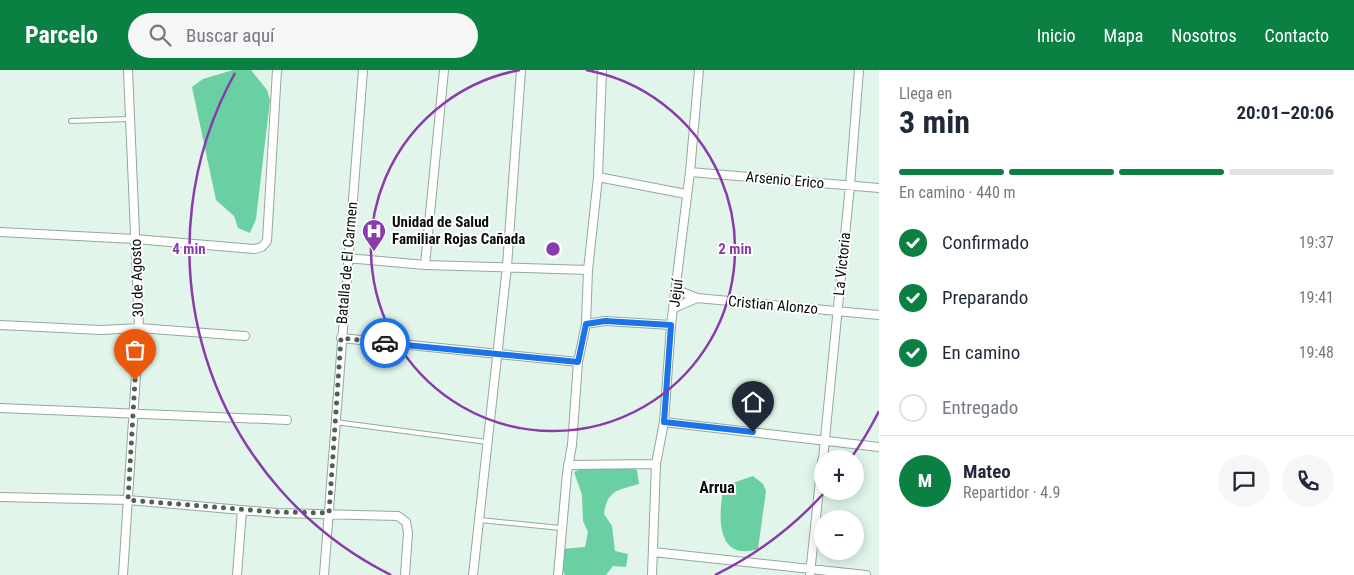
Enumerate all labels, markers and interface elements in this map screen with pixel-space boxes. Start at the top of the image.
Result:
search box [128,13,478,58]
text: Parcelo [25,21,98,49]
icon: search [146,21,174,49]
text: Buscar aquí [186,24,275,47]
text: Inicio [1037,25,1076,46]
text: Mapa [1104,25,1143,46]
text: Nosotros [1171,25,1237,46]
text: Contacto [1265,25,1329,46]
text: Llega en [899,84,952,103]
text: 20:01–20:06 [1236,101,1334,124]
text: 3 min [899,103,970,141]
street label: Arsenio Erico [745,168,825,192]
text: En camino · 440 m [899,183,1016,202]
street label: Batalla de El Carmen [333,201,361,325]
place label: Unidad de Salud Familiar Rojas Cañada [392,213,525,248]
hospital icon: Unidad de Salud Familiar Rojas Cañada [361,218,387,252]
icon: check [899,229,927,257]
street label: La Victoria [830,231,854,297]
text: Confirmado [942,231,1029,254]
text: 19:37 [1299,233,1334,252]
street label: 30 de Agosto [127,239,147,317]
text: 4 min [172,240,206,258]
centre of rings [544,240,562,258]
text: 2 min [718,240,752,258]
street label: Jejuí [665,276,687,308]
icon: check [899,284,927,312]
text: Preparando [942,286,1028,309]
text: 19:41 [1299,288,1334,307]
street label: Cristian Alonzo [727,292,819,318]
courier [360,318,410,368]
pin [114,329,156,380]
icon: car [371,329,399,357]
icon: bag [121,336,149,364]
icon: check [899,339,927,367]
text: En camino [942,341,1020,364]
text: 19:48 [1299,343,1334,362]
pin [732,381,774,432]
icon: home [739,388,767,416]
text: Entregado [942,396,1018,419]
map controls [814,450,864,560]
button: + [814,450,864,500]
button: chat [1218,455,1270,507]
button: phone [1282,455,1334,507]
text: Mateo [963,460,1011,483]
text: M [918,469,932,492]
district label: Arrua [699,478,735,497]
text: Repartidor · 4.9 [963,483,1060,502]
button: − [814,510,864,560]

